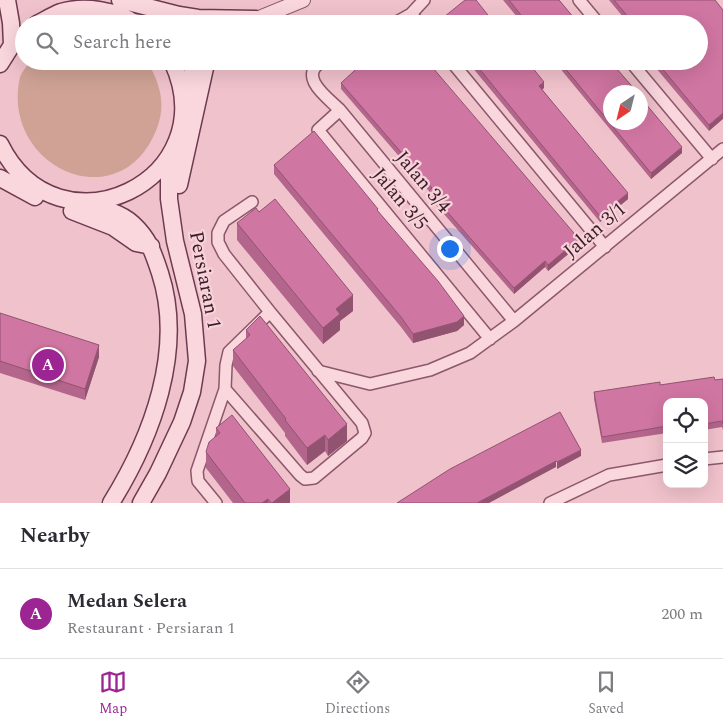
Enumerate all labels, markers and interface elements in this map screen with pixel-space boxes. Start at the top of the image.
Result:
search box [15,15,708,70]
text: Search here [73,28,172,57]
icon: search [33,29,61,57]
north arrow [603,85,648,130]
street label: Jalan 3/4 [388,144,458,220]
street label: Jalan 3/5 [365,161,435,237]
street label: Jalan 3/1 [557,195,633,265]
street label: Persiaran 1 [181,228,229,332]
your location [437,236,463,262]
pin: A [32,346,64,384]
map controls [663,398,708,488]
button: locate [663,398,708,443]
button: layers [663,443,708,488]
text: Nearby [20,520,90,552]
text: Medan Selera [67,587,187,616]
text: A [30,602,42,626]
text: 200 m [661,602,703,626]
text: Restaurant · Persiaran 1 [67,616,235,640]
tab: Map [99,668,127,719]
tab: Directions [325,668,390,719]
tab: Saved [588,668,624,719]

